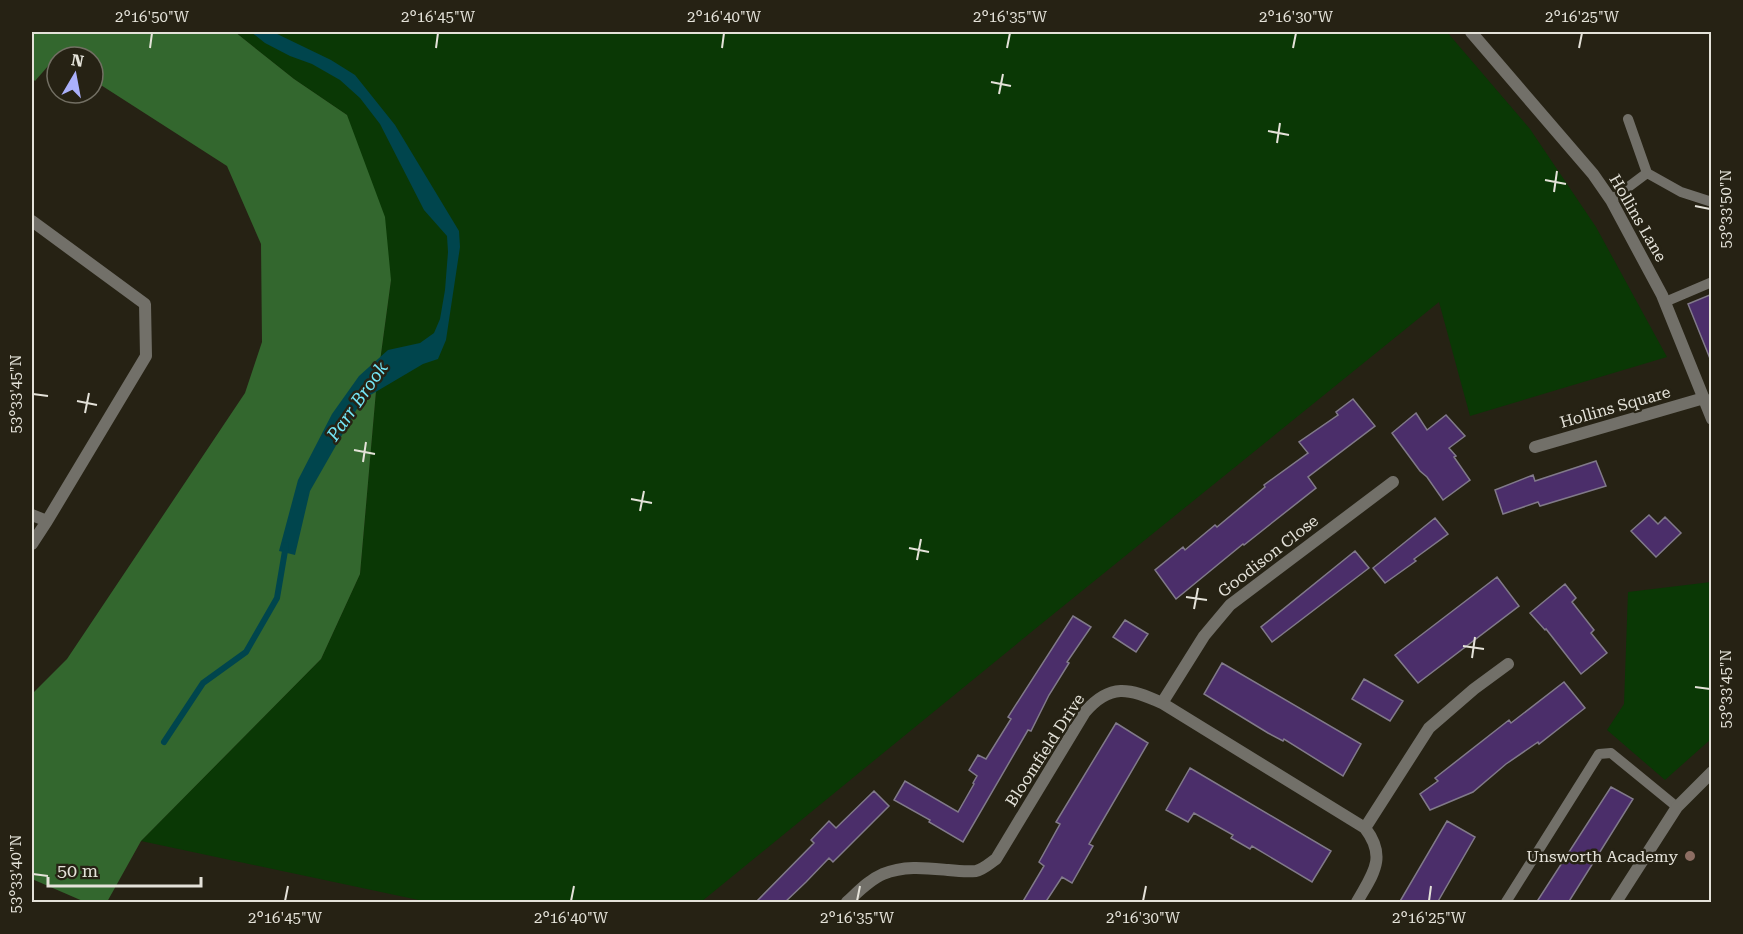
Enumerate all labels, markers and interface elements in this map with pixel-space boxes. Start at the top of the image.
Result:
text: 2°16'50"W [115,8,190,26]
text: 2°16'45"W [401,8,476,26]
text: 2°16'40"W [687,8,762,26]
text: 2°16'35"W [973,8,1048,26]
text: 2°16'30"W [1259,8,1334,26]
text: 2°16'25"W [1545,8,1620,26]
north arrow [45,45,105,105]
text: N [70,50,85,71]
text: 53°33'50"N [1717,169,1735,249]
street label: Hollins Lane [1605,171,1671,265]
text: 53°33'45"N [7,354,25,434]
water label: Parr Brook [321,357,392,445]
street label: Hollins Square [1557,382,1673,432]
street label: Goodison Close [1214,511,1322,601]
text: 53°33'45"N [1717,649,1735,729]
street label: Bloomfield Drive [1002,690,1089,810]
text: 53°33'40"N [7,834,25,914]
place label: Unsworth Academy [1526,847,1679,866]
marker: Unsworth Academy [1683,849,1697,863]
scale bar [48,850,201,888]
text: 50 m [57,860,98,881]
text: 2°16'45"W [248,909,323,927]
text: 2°16'40"W [534,909,609,927]
text: 2°16'35"W [820,909,895,927]
text: 2°16'30"W [1106,909,1181,927]
text: 2°16'25"W [1392,909,1467,927]

